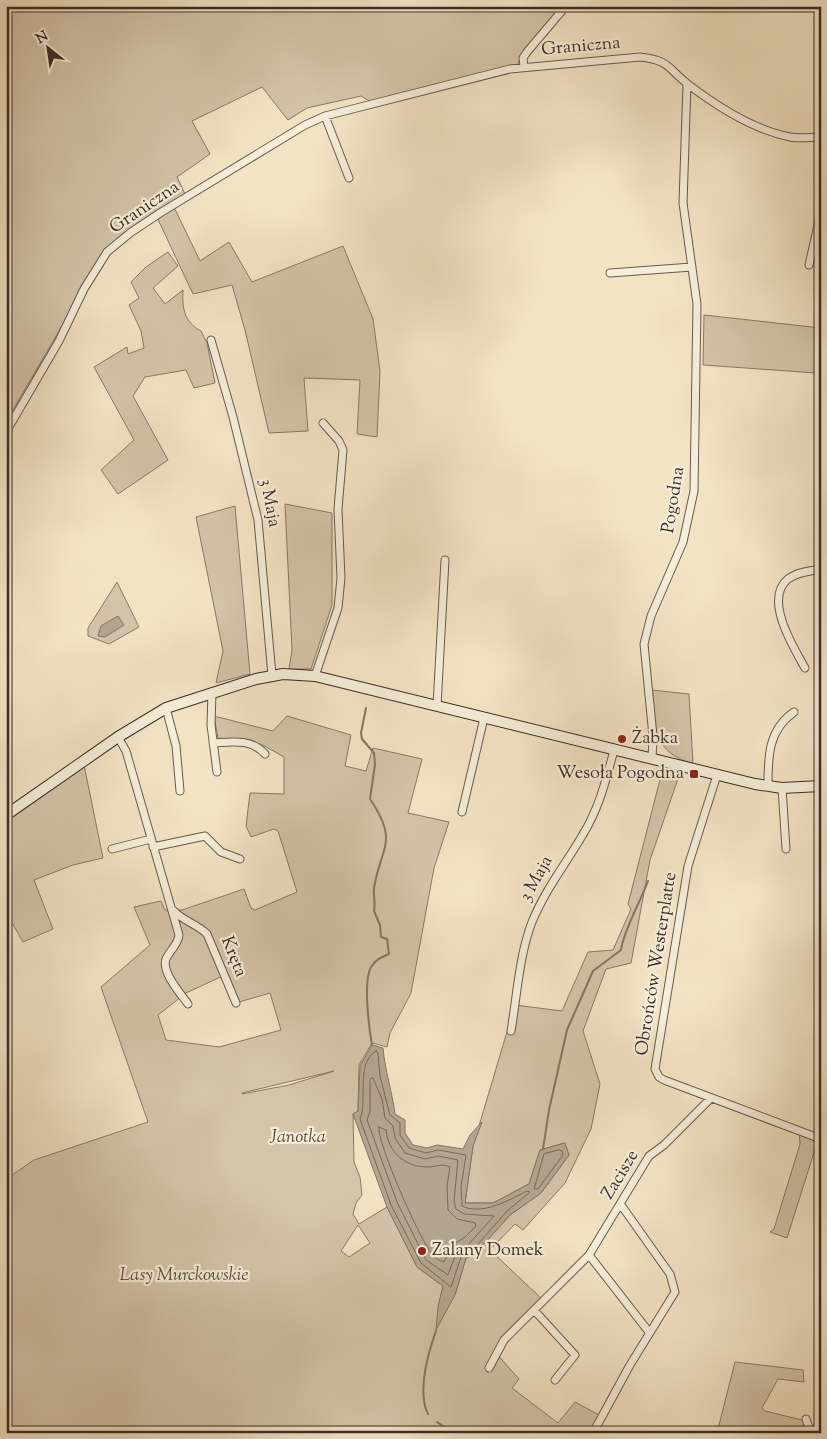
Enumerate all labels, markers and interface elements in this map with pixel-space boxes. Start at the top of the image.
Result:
north arrow [22,22,72,72]
text: N [33,27,52,50]
street label: Graniczna [540,31,622,63]
street label: Graniczna [105,175,185,241]
street label: Pogodna [656,465,692,535]
street label: 3 Maja [252,476,286,530]
place label: Żabka [632,726,678,752]
marker: Żabka [616,733,628,745]
place label: Wesoła Pogodna [556,761,684,787]
marker: Wesoła Pogodna [688,768,700,780]
street label: 3 Maja [514,851,560,907]
street label: Obrońców Westerplatte [630,870,684,1058]
street label: Kręta [213,933,253,981]
park label: Janotka [269,1125,326,1151]
street label: Zacisze [596,1145,646,1205]
place label: Zalany Domek [432,1238,544,1264]
marker: Zalany Domek [416,1245,428,1257]
park label: Lasy Murckowskie [119,1263,249,1289]

